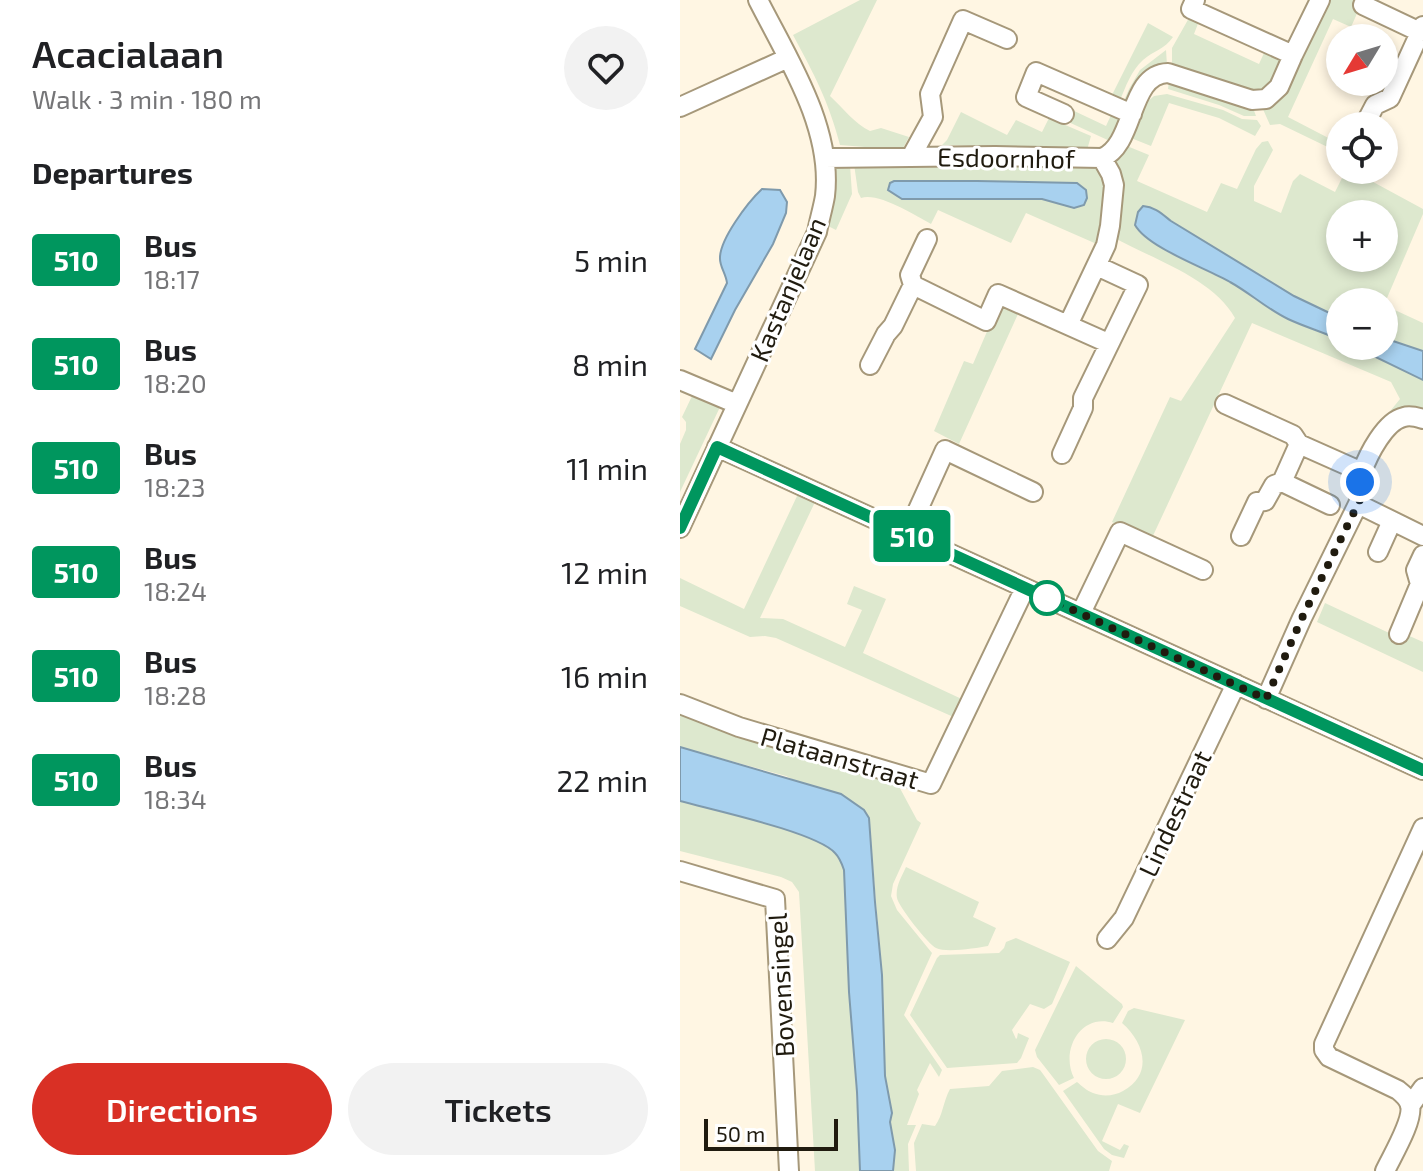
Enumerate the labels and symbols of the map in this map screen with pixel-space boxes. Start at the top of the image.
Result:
north arrow [1326,24,1398,96]
street label: Esdoornhof [937,140,1076,174]
street label: Kastanjelaan [743,212,831,366]
your location [1340,462,1380,502]
line badge: 510 [866,510,958,562]
unlabelled marker [1030,581,1064,615]
street label: Plataanstraat [757,720,923,794]
street label: Lindestraat [1131,745,1217,881]
street label: Bovensingel [761,912,799,1058]
scale bar [704,1115,838,1151]

